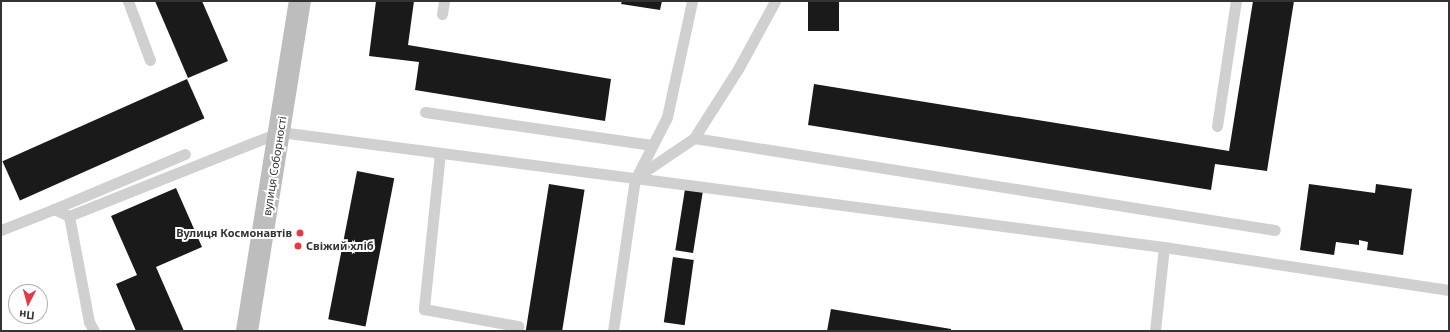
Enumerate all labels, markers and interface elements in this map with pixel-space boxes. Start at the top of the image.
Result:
street label: вулиця Соборності [261,115,289,217]
place label: Вулиця Космонавтів [176,226,292,240]
marker: Вулиця Космонавтів [295,228,305,238]
place label: Свіжий хліб [306,239,374,253]
marker: Свіжий хліб [293,241,303,251]
north arrow [8,284,48,324]
text: Пн [18,307,35,324]

